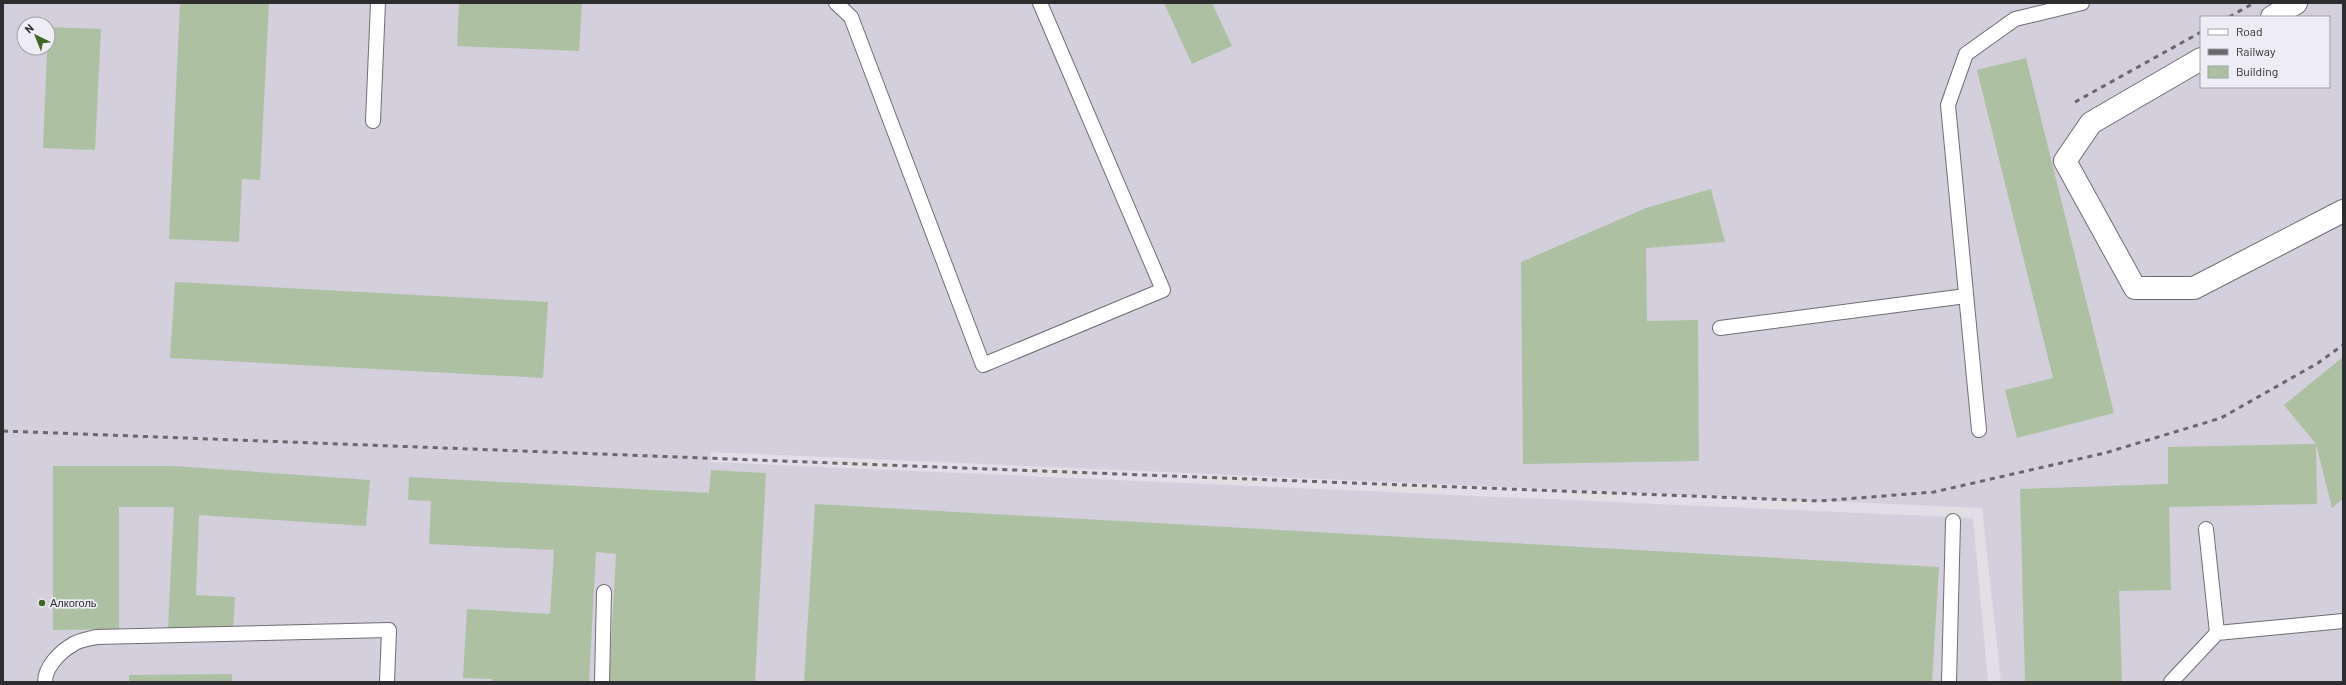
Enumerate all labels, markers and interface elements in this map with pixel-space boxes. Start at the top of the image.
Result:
north arrow [16,16,56,56]
legend [2200,16,2330,88]
text: N [22,21,36,36]
text: Road [2236,24,2263,38]
text: Railway [2236,44,2276,58]
text: Building [2236,64,2278,78]
place label: Алкоголь [50,596,97,609]
marker: Алкоголь [37,598,47,608]

